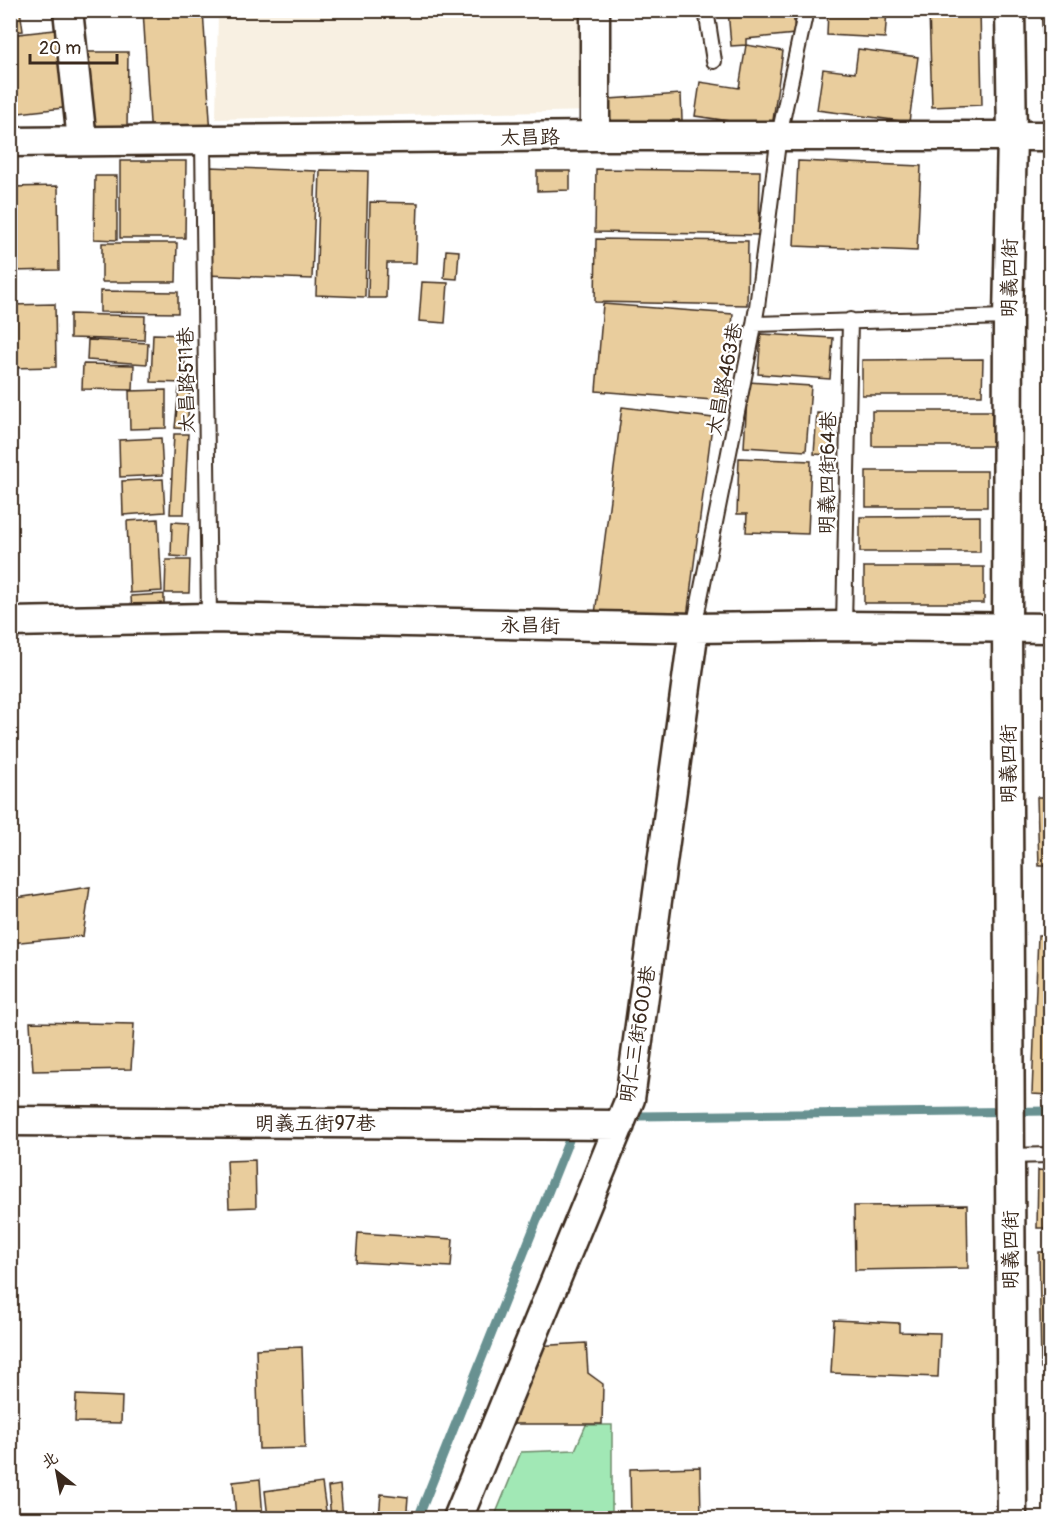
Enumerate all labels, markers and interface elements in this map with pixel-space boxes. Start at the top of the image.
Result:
scale bar [30,27,117,65]
text: 20 m [39,37,81,60]
street label: 太昌路 [500,124,561,151]
street label: 明義四街 [996,238,1023,318]
street label: 太昌路463巷 [701,320,748,438]
street label: 太昌路511巷 [173,326,200,433]
street label: 明義四街64巷 [814,410,841,535]
street label: 永昌街 [500,612,560,639]
street label: 明義四街 [996,724,1021,804]
street label: 明仁三街600巷 [614,963,661,1105]
street label: 明義五街97巷 [255,1111,376,1136]
street label: 明義四街 [998,1210,1023,1290]
north arrow [27,1442,87,1502]
text: 北 [38,1447,62,1473]

